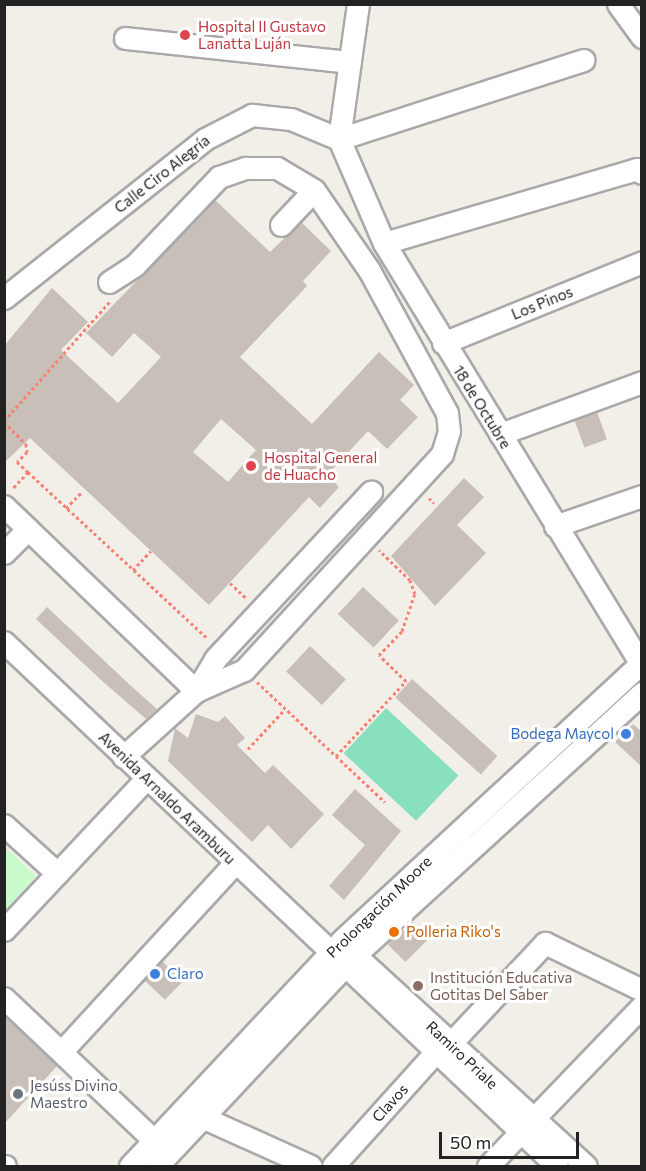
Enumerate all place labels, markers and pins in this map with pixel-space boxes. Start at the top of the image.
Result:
place label: Hospital II Gustavo Lanatta Luján [198,17,326,52]
marker: Hospital II Gustavo Lanatta Luján [176,26,194,44]
place label: Hospital General de Huacho [264,448,377,483]
marker: Hospital General de Huacho [242,457,260,475]
place label: Bodega Maycol [510,725,614,743]
marker: Bodega Maycol [619,727,633,741]
place label: Polleria Riko's [406,923,501,941]
marker: Polleria Riko's [387,925,401,939]
place label: Claro [167,965,204,983]
marker: Claro [148,967,162,981]
place label: Institución Educativa Gotitas Del Saber [430,968,572,1003]
marker: Institución Educativa Gotitas Del Saber [411,979,425,993]
place label: Jesúss Divino Maestro [30,1076,118,1111]
marker: Jesúss Divino Maestro [11,1087,25,1101]

